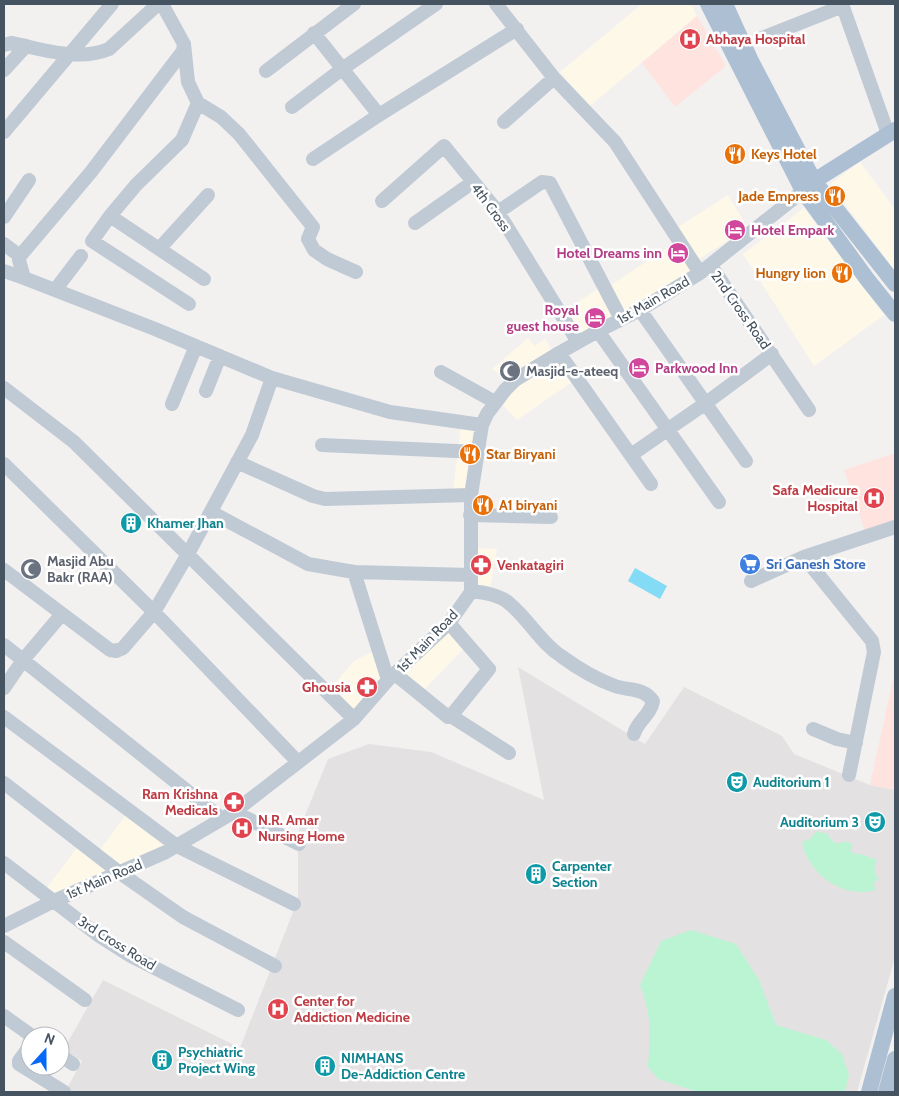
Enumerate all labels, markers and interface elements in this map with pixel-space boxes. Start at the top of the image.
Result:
hospital icon: Abhaya Hospital [678,27,702,51]
place label: Abhaya Hospital [706,30,806,48]
restaurant icon: Keys Hotel [723,142,747,166]
place label: Keys Hotel [751,145,817,163]
street label: 4th Cross [467,179,515,235]
restaurant icon: Jade Empress [823,184,847,208]
place label: Jade Empress [737,187,819,205]
hotel icon: Hotel Empark [723,218,747,242]
place label: Hotel Empark [751,221,834,239]
hotel icon: Hotel Dreams inn [666,241,690,265]
place label: Hotel Dreams inn [557,244,662,262]
restaurant icon: Hungry lion [830,261,854,285]
place label: Hungry lion [755,264,826,282]
street label: 2nd Cross Road [707,267,775,353]
street label: 1st Main Road [614,272,692,328]
place label: Royal guest house [507,301,579,335]
hotel icon: Royal guest house [583,306,607,330]
hotel icon: Parkwood Inn [627,356,651,380]
mosque icon: Masjid-e-ateeq [498,359,522,383]
place label: Parkwood Inn [655,359,738,377]
place label: Masjid-e-ateeq [526,362,618,380]
restaurant icon: Star Biryani [458,442,482,466]
place label: Star Biryani [486,445,556,463]
place label: Safa Medicure Hospital [772,481,858,515]
hospital icon: Safa Medicure Hospital [862,486,886,510]
restaurant icon: A1 biryani [471,493,495,517]
place label: A1 biryani [499,496,557,514]
building icon: Khamer Jhan [119,511,143,535]
place label: Khamer Jhan [147,514,224,532]
place label: Masjid Abu Bakr (RAA) [47,552,114,586]
supermarket icon: Sri Ganesh Store [738,552,762,576]
pharmacy icon: Venkatagiri [469,553,493,577]
place label: Sri Ganesh Store [766,555,866,573]
place label: Venkatagiri [497,556,564,574]
mosque icon: Masjid Abu Bakr (RAA) [19,557,43,581]
street label: 1st Main Road [393,606,461,676]
pharmacy icon: Ghousia [355,675,379,699]
place label: Ghousia [302,678,351,696]
theatre icon: Auditorium 1 [725,770,749,794]
place label: Auditorium 1 [753,773,830,791]
place label: Ram Krishna Medicals [142,785,218,819]
pharmacy icon: Ram Krishna Medicals [222,790,246,814]
theatre icon: Auditorium 3 [863,810,887,834]
place label: N.R. Amar Nursing Home [258,811,345,845]
place label: Auditorium 3 [780,813,859,831]
hospital icon: N.R. Amar Nursing Home [230,816,254,840]
street label: 1st Main Road [63,855,145,903]
place label: Carpenter Section [552,857,612,891]
building icon: Carpenter Section [524,862,548,886]
street label: 3rd Cross Road [75,912,159,974]
place label: Center for Addiction Medicine [294,992,410,1026]
hospital icon: Center for Addiction Medicine [266,997,290,1021]
north arrow [20,1026,70,1076]
text: N [42,1029,58,1049]
place label: Psychiatric Project Wing [178,1043,255,1077]
building icon: Psychiatric Project Wing [150,1048,174,1072]
place label: NIMHANS De-Addiction Centre [341,1049,465,1083]
building icon: NIMHANS De-Addiction Centre [313,1054,337,1078]

